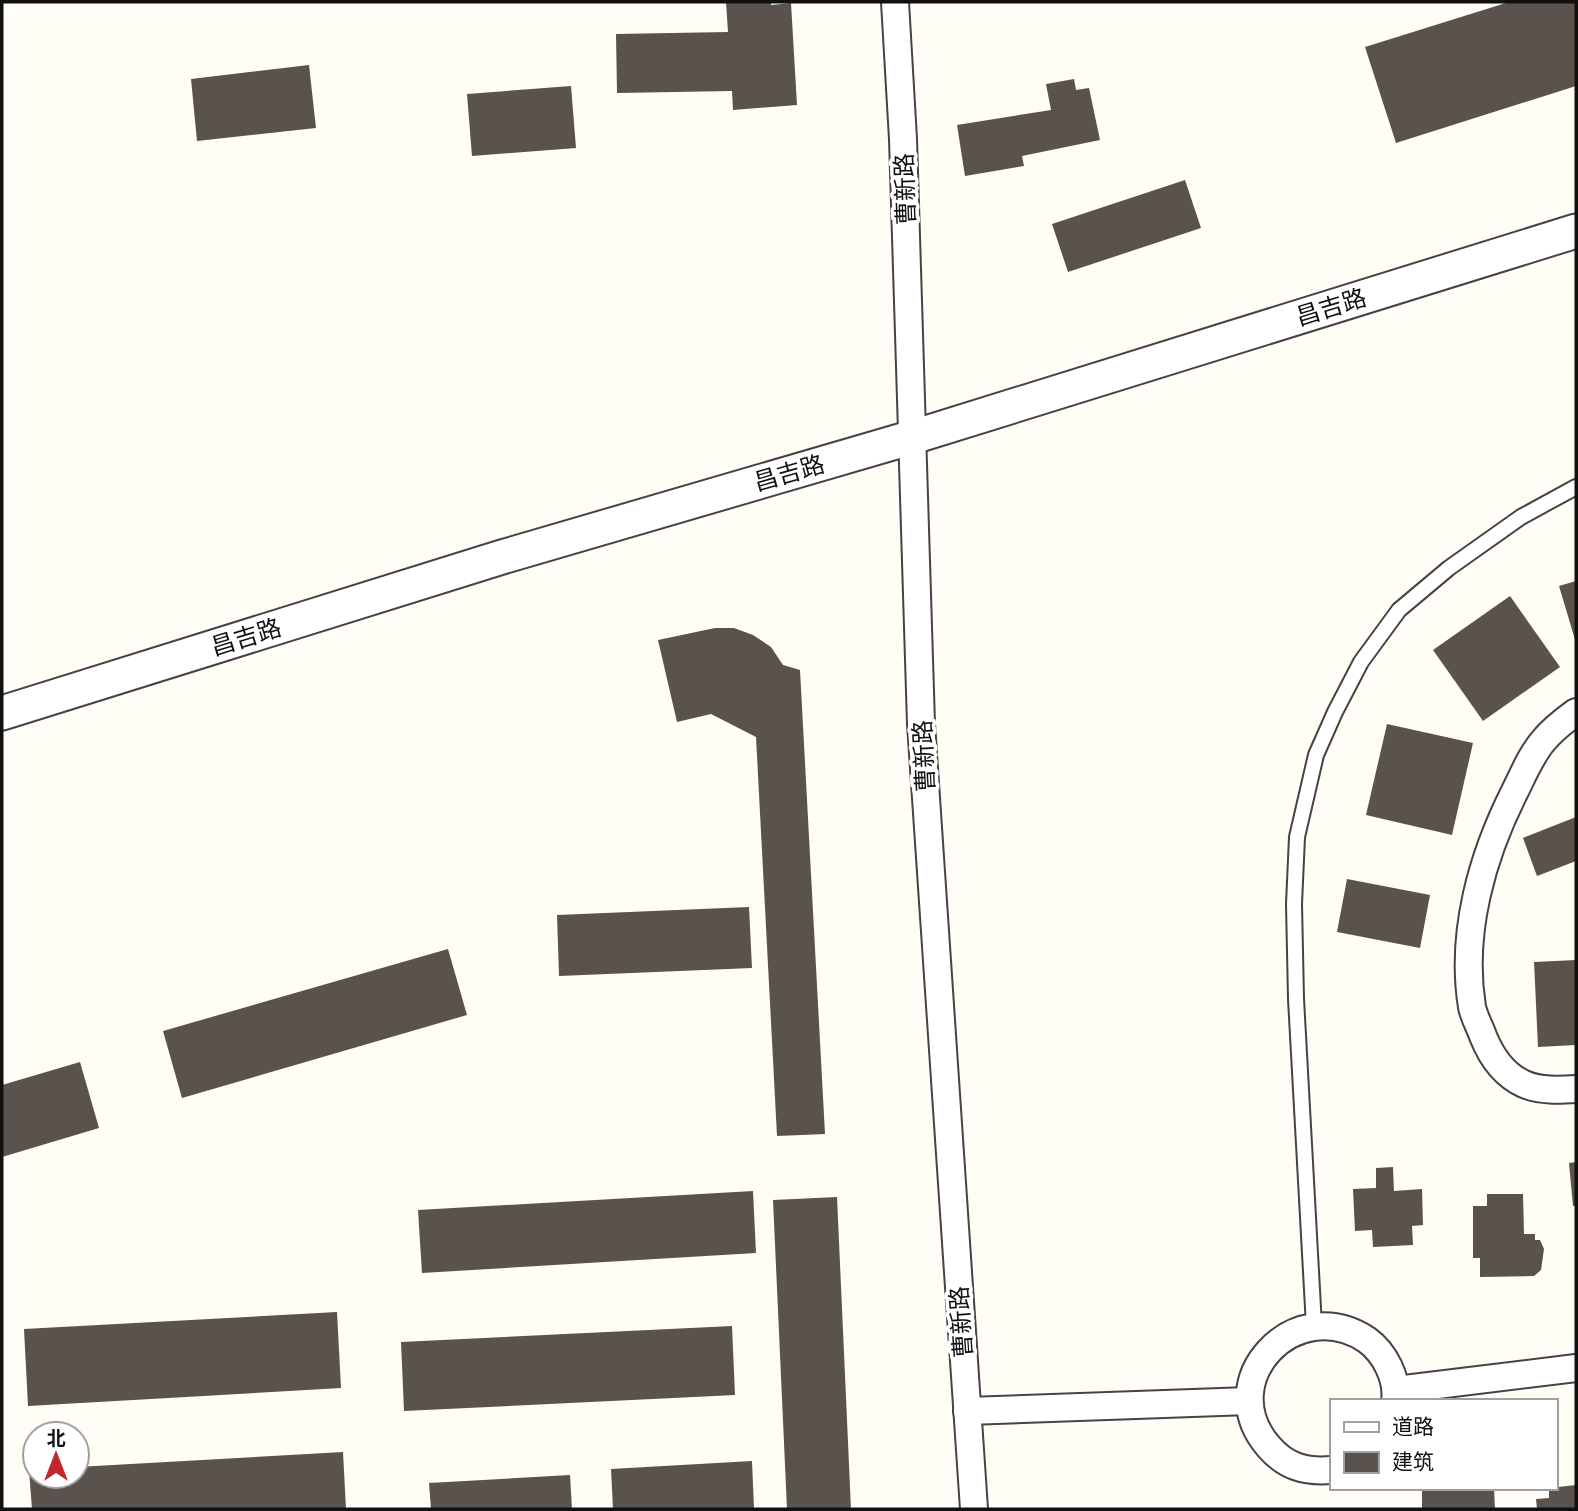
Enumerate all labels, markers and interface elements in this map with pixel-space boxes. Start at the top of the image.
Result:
street label: 曹新路 [889,153,921,225]
street label: 昌吉路 [1292,283,1370,331]
street label: 昌吉路 [750,449,828,497]
street label: 昌吉路 [207,613,285,661]
street label: 曹新路 [908,719,940,793]
street label: 曹新路 [944,1285,978,1359]
legend [1330,1399,1557,1490]
text: 道路 [1392,1414,1434,1440]
north arrow [21,1420,91,1490]
text: 北 [46,1427,66,1450]
text: 建筑 [1392,1449,1434,1475]

